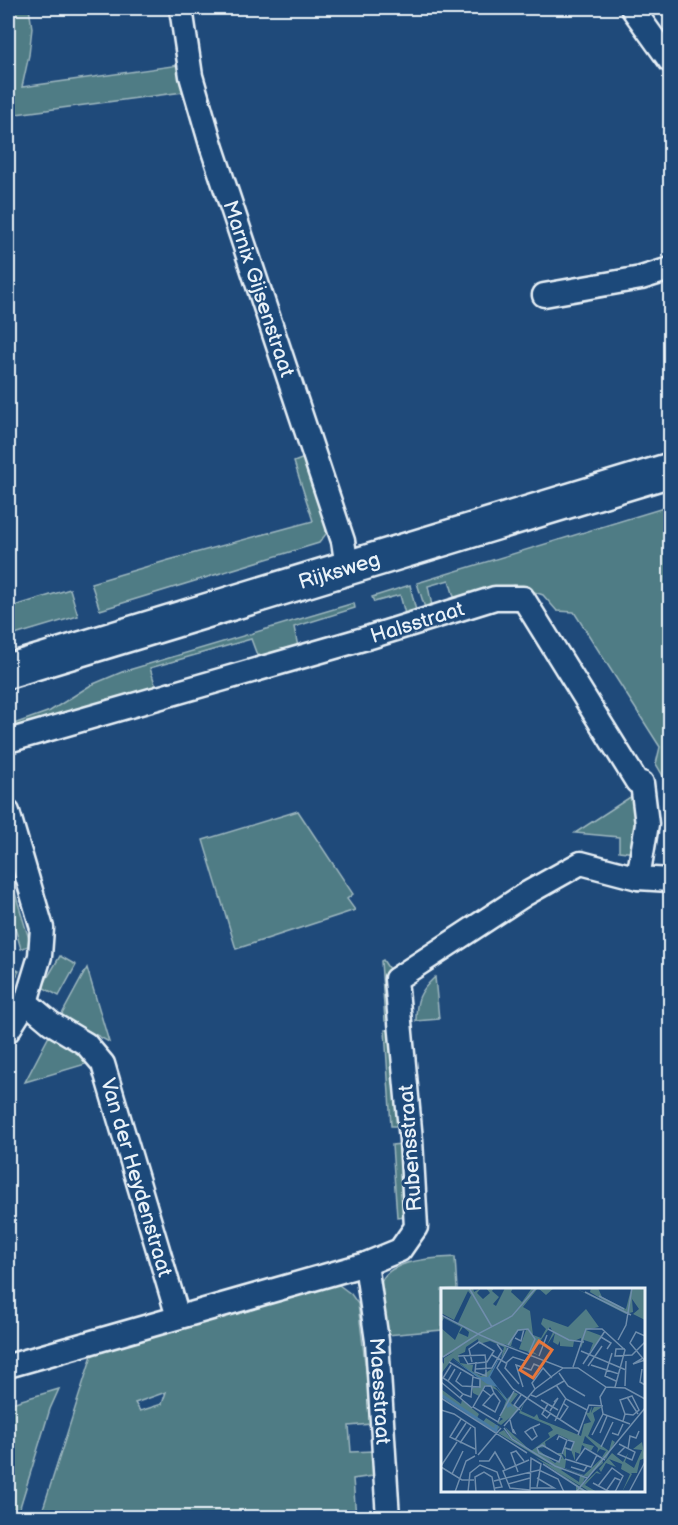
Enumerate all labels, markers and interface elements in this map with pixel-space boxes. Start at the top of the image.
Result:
street label: Marnix Gijsenstraat [217,197,300,381]
street label: Rijksweg [295,547,383,595]
street label: Halsstraat [367,596,468,649]
street label: Van der Heydenstraat [95,1075,178,1280]
street label: Rubensstraat [394,1083,427,1212]
inset map [441,1288,645,1492]
street label: Maesstraat [364,1337,395,1446]

